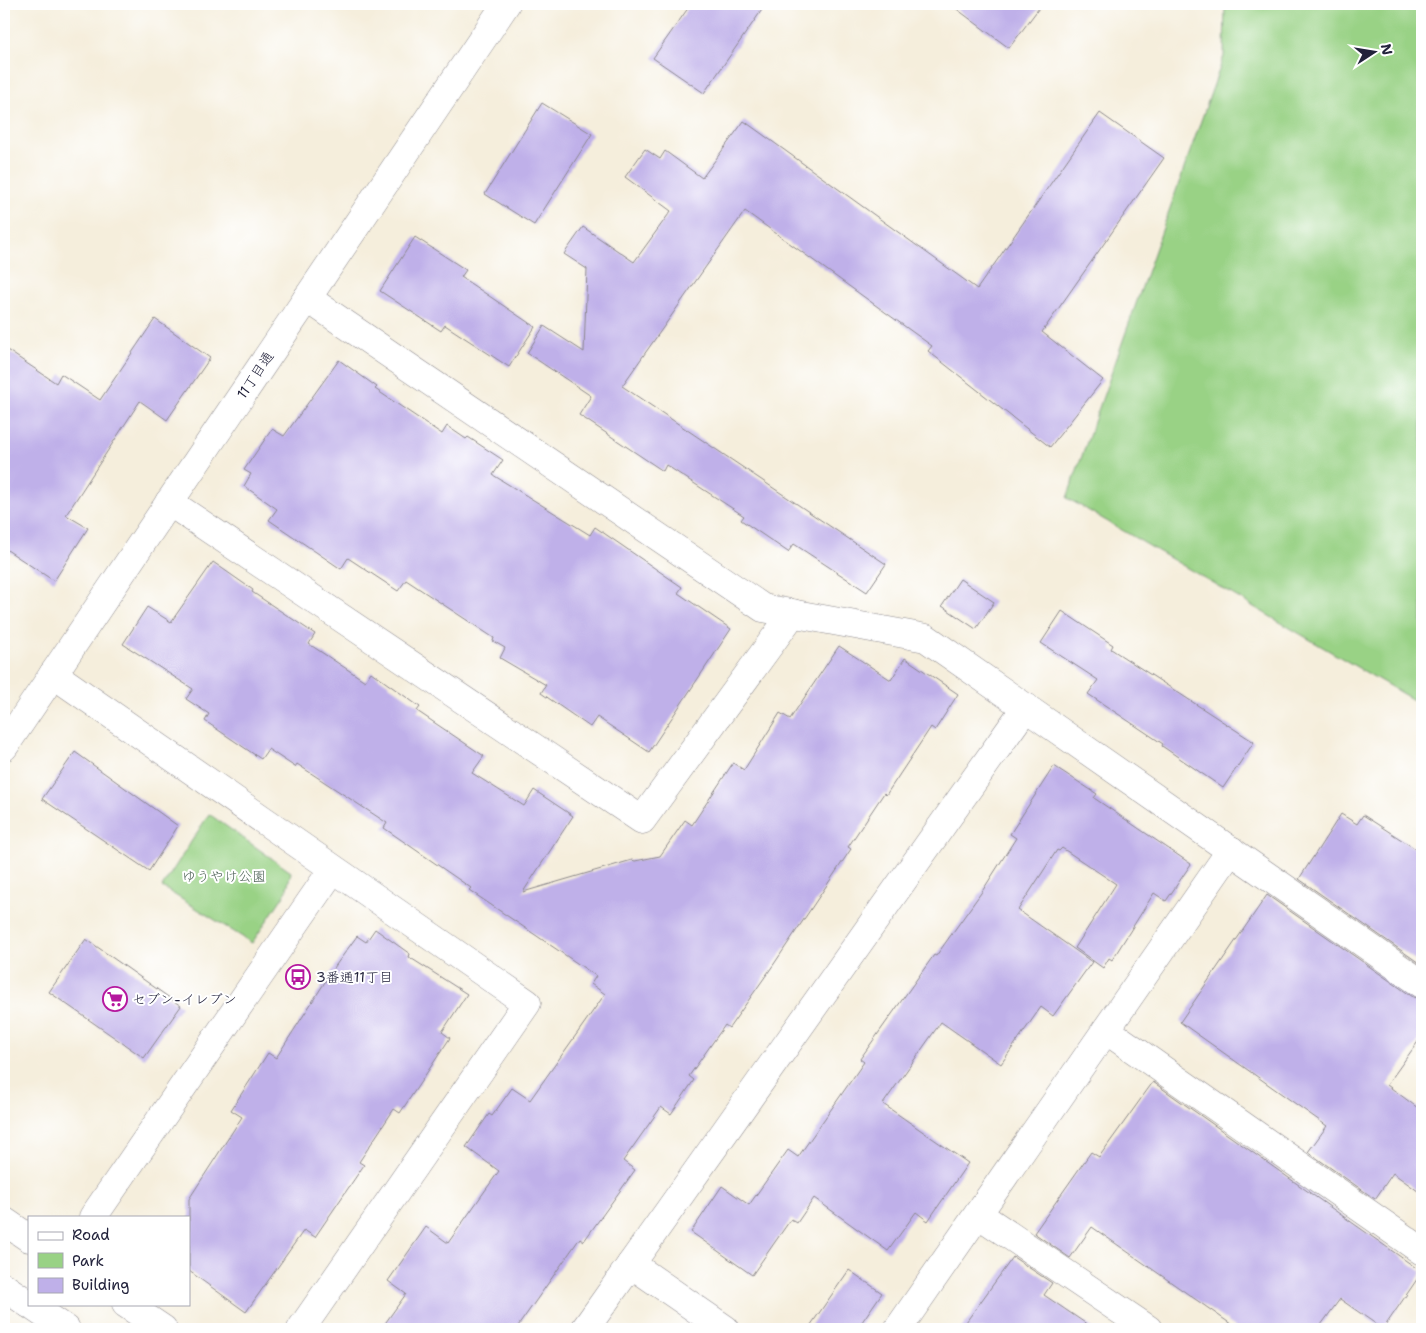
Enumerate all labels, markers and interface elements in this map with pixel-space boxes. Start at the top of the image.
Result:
north arrow [1348,28,1398,78]
text: N [1377,42,1397,57]
street label: 11丁目通 [233,348,277,402]
park label: ゆうやけ公園 [182,867,266,885]
bus stop icon: 3番通11丁目 [285,964,311,990]
place label: 3番通11丁目 [316,968,393,986]
supermarket icon: セブン-イレブン [102,986,128,1012]
place label: セブン-イレブン [132,990,237,1008]
legend [28,1216,190,1306]
text: Road [72,1225,110,1245]
text: Park [72,1251,104,1271]
text: Building [72,1275,129,1295]

